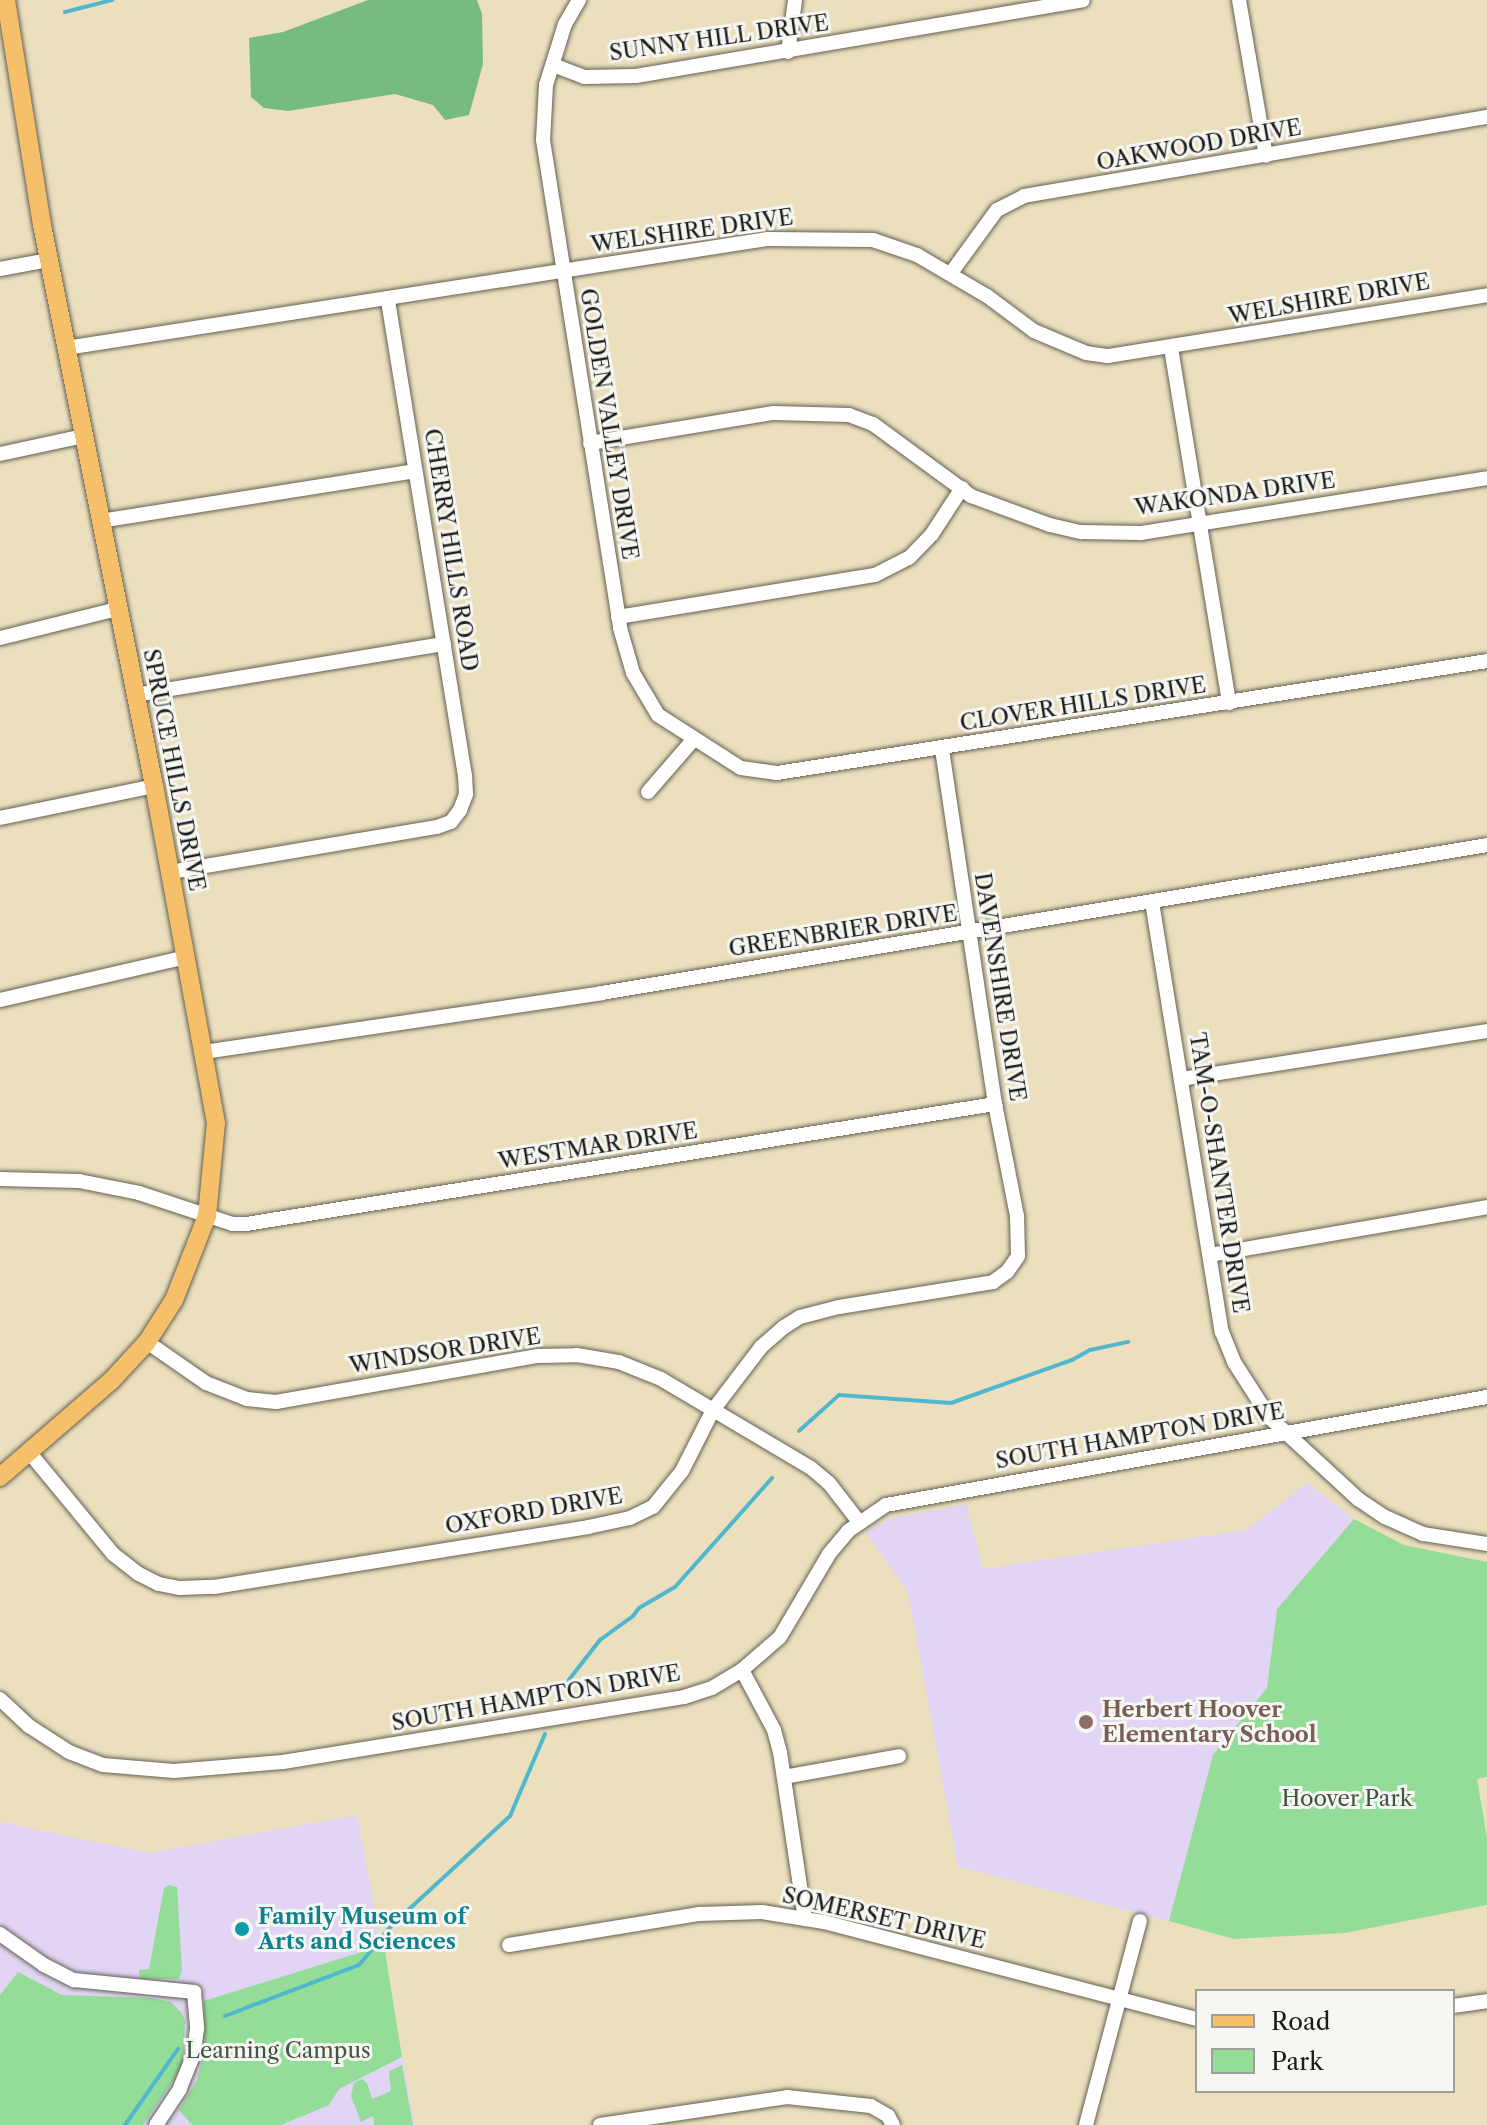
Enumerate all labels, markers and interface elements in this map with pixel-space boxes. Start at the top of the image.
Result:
street label: SUNNY HILL DRIVE [607,9,831,67]
street label: OAKWOOD DRIVE [1095,114,1303,176]
street label: WELSHIRE DRIVE [589,204,795,258]
street label: WELSHIRE DRIVE [1226,268,1432,330]
street label: GOLDEN VALLEY DRIVE [574,286,644,562]
street label: CHERRY HILLS ROAD [419,426,483,674]
street label: WAKONDA DRIVE [1133,467,1337,521]
street label: SPRUCE HILLS DRIVE [138,647,210,893]
street label: CLOVER HILLS DRIVE [958,671,1208,737]
street label: DAVENSHIRE DRIVE [969,871,1031,1103]
street label: GREENBRIER DRIVE [726,900,960,962]
street label: TAM-O-SHANTER DRIVE [1184,1030,1254,1316]
street label: WESTMAR DRIVE [496,1117,700,1175]
street label: WINDSOR DRIVE [347,1323,543,1379]
street label: SOUTH HAMPTON DRIVE [993,1398,1287,1474]
street label: OXFORD DRIVE [443,1482,625,1540]
street label: SOUTH HAMPTON DRIVE [389,1660,683,1736]
place label: Herbert Hoover Elementary School [1102,1696,1317,1748]
marker: Herbert Hoover Elementary School [1077,1713,1095,1731]
park label: Hoover Park [1281,1786,1413,1812]
street label: SOMERSET DRIVE [780,1882,988,1954]
place label: Family Museum of Arts and Sciences [258,1903,467,1954]
marker: Family Museum of Arts and Sciences [233,1920,251,1938]
legend [1195,1989,1455,2093]
text: Road [1271,2007,1330,2036]
park label: Learning Campus [185,2038,371,2064]
text: Park [1271,2047,1323,2076]

